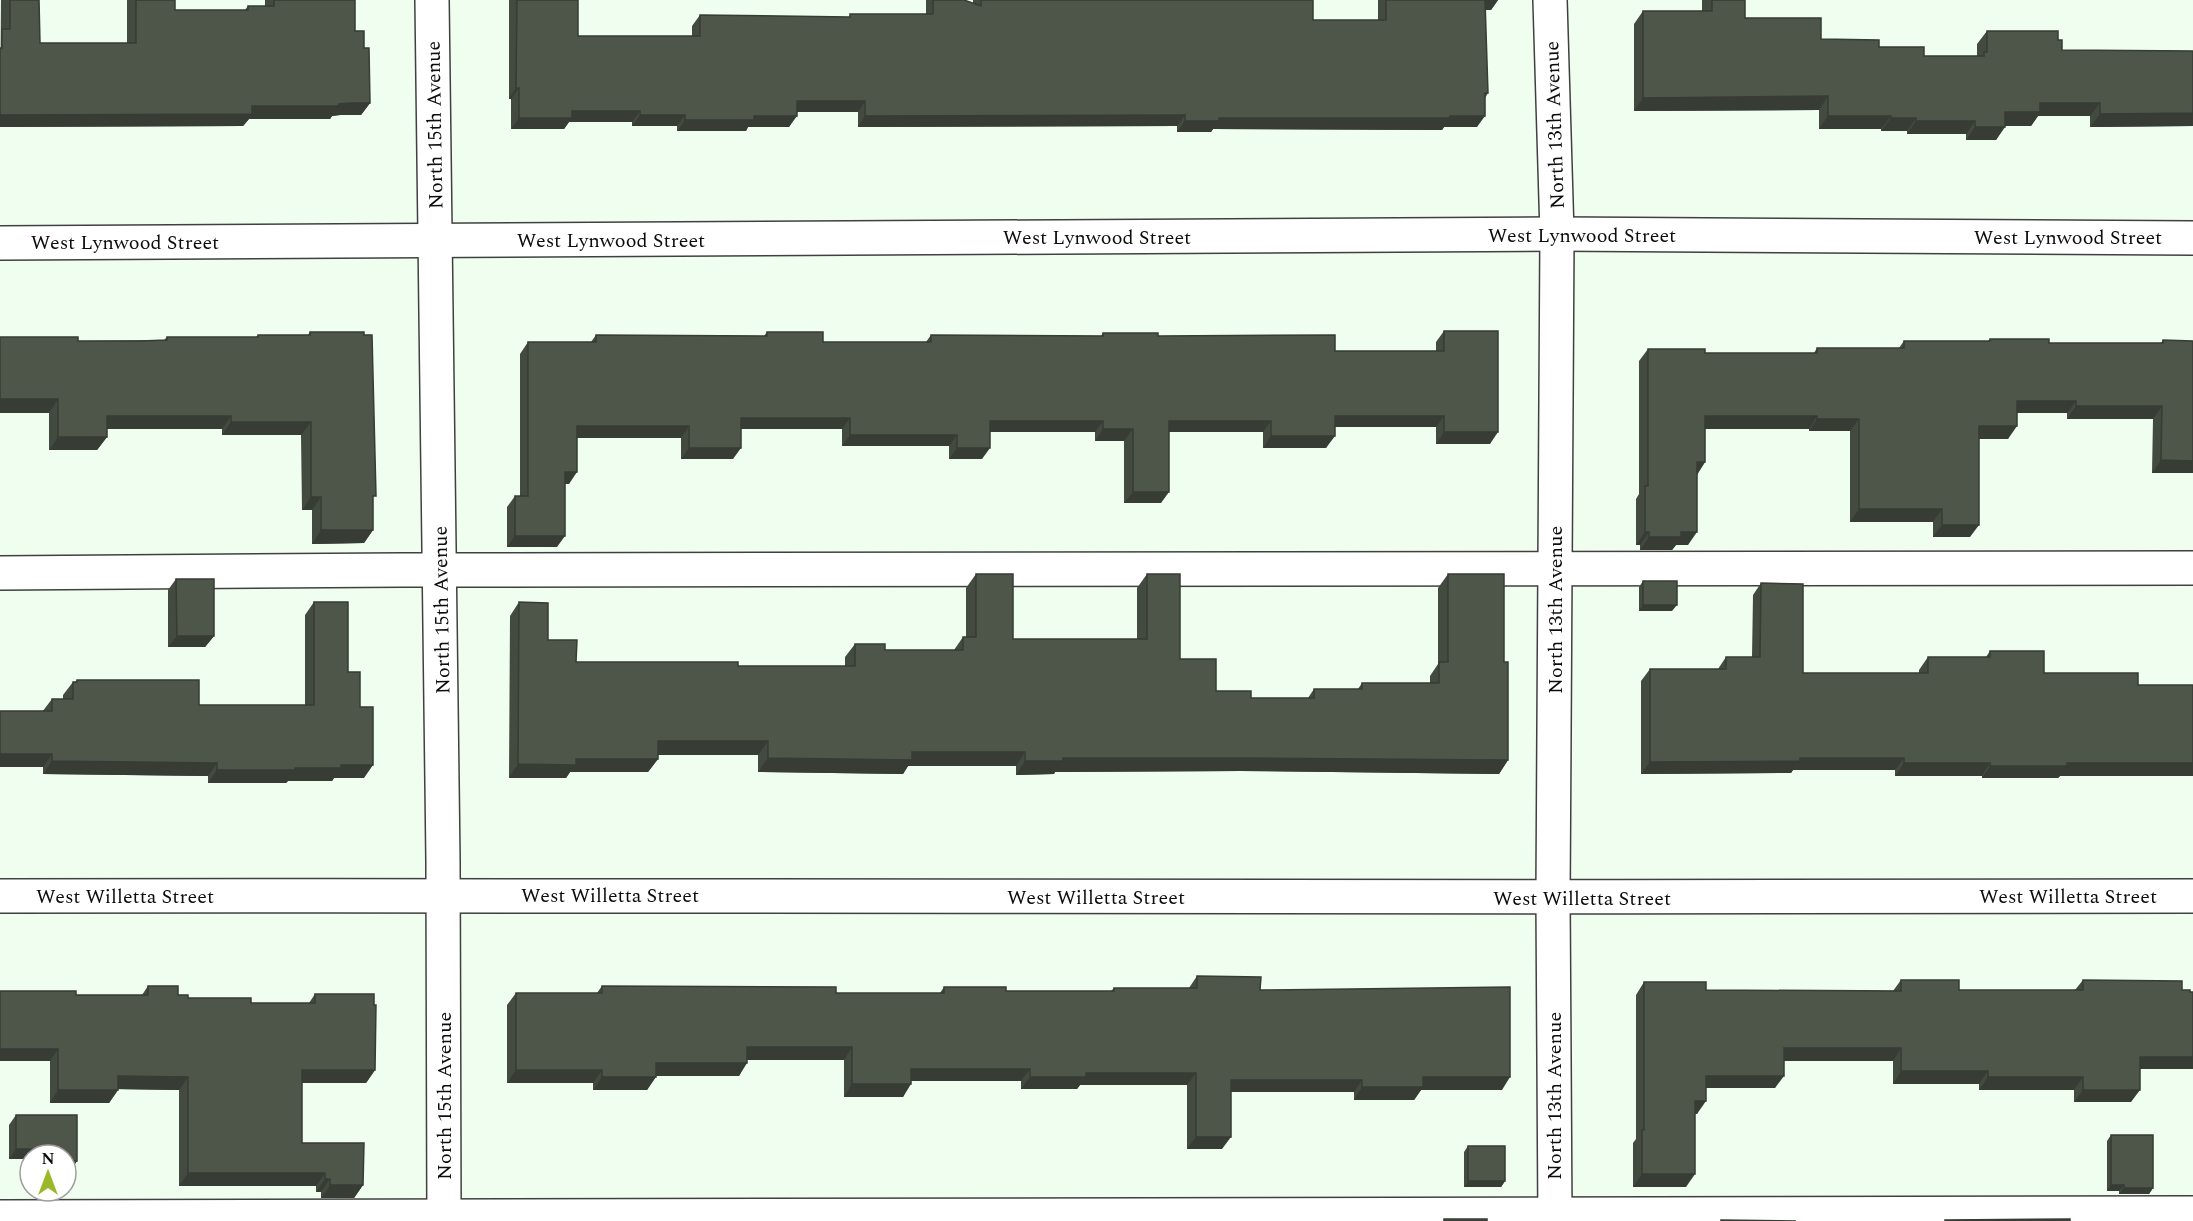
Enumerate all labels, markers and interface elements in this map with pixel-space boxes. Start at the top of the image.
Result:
street label: North 13th Avenue [1537,40,1573,210]
street label: North 15th Avenue [419,41,451,209]
street label: West Lynwood Street [1488,221,1676,251]
street label: West Lynwood Street [1003,223,1191,253]
street label: West Lynwood Street [1974,223,2162,253]
street label: West Lynwood Street [517,226,705,256]
street label: West Lynwood Street [31,228,219,258]
street label: North 15th Avenue [426,526,458,694]
street label: North 13th Avenue [1541,526,1571,694]
street label: West Willetta Street [521,881,699,911]
street label: West Willetta Street [36,882,214,912]
street label: West Willetta Street [1979,882,2157,912]
street label: West Willetta Street [1007,883,1185,913]
street label: West Willetta Street [1493,884,1671,914]
street label: North 15th Avenue [430,1012,460,1180]
street label: North 13th Avenue [1540,1012,1570,1180]
north arrow [18,1143,78,1203]
text: N [41,1147,55,1171]

